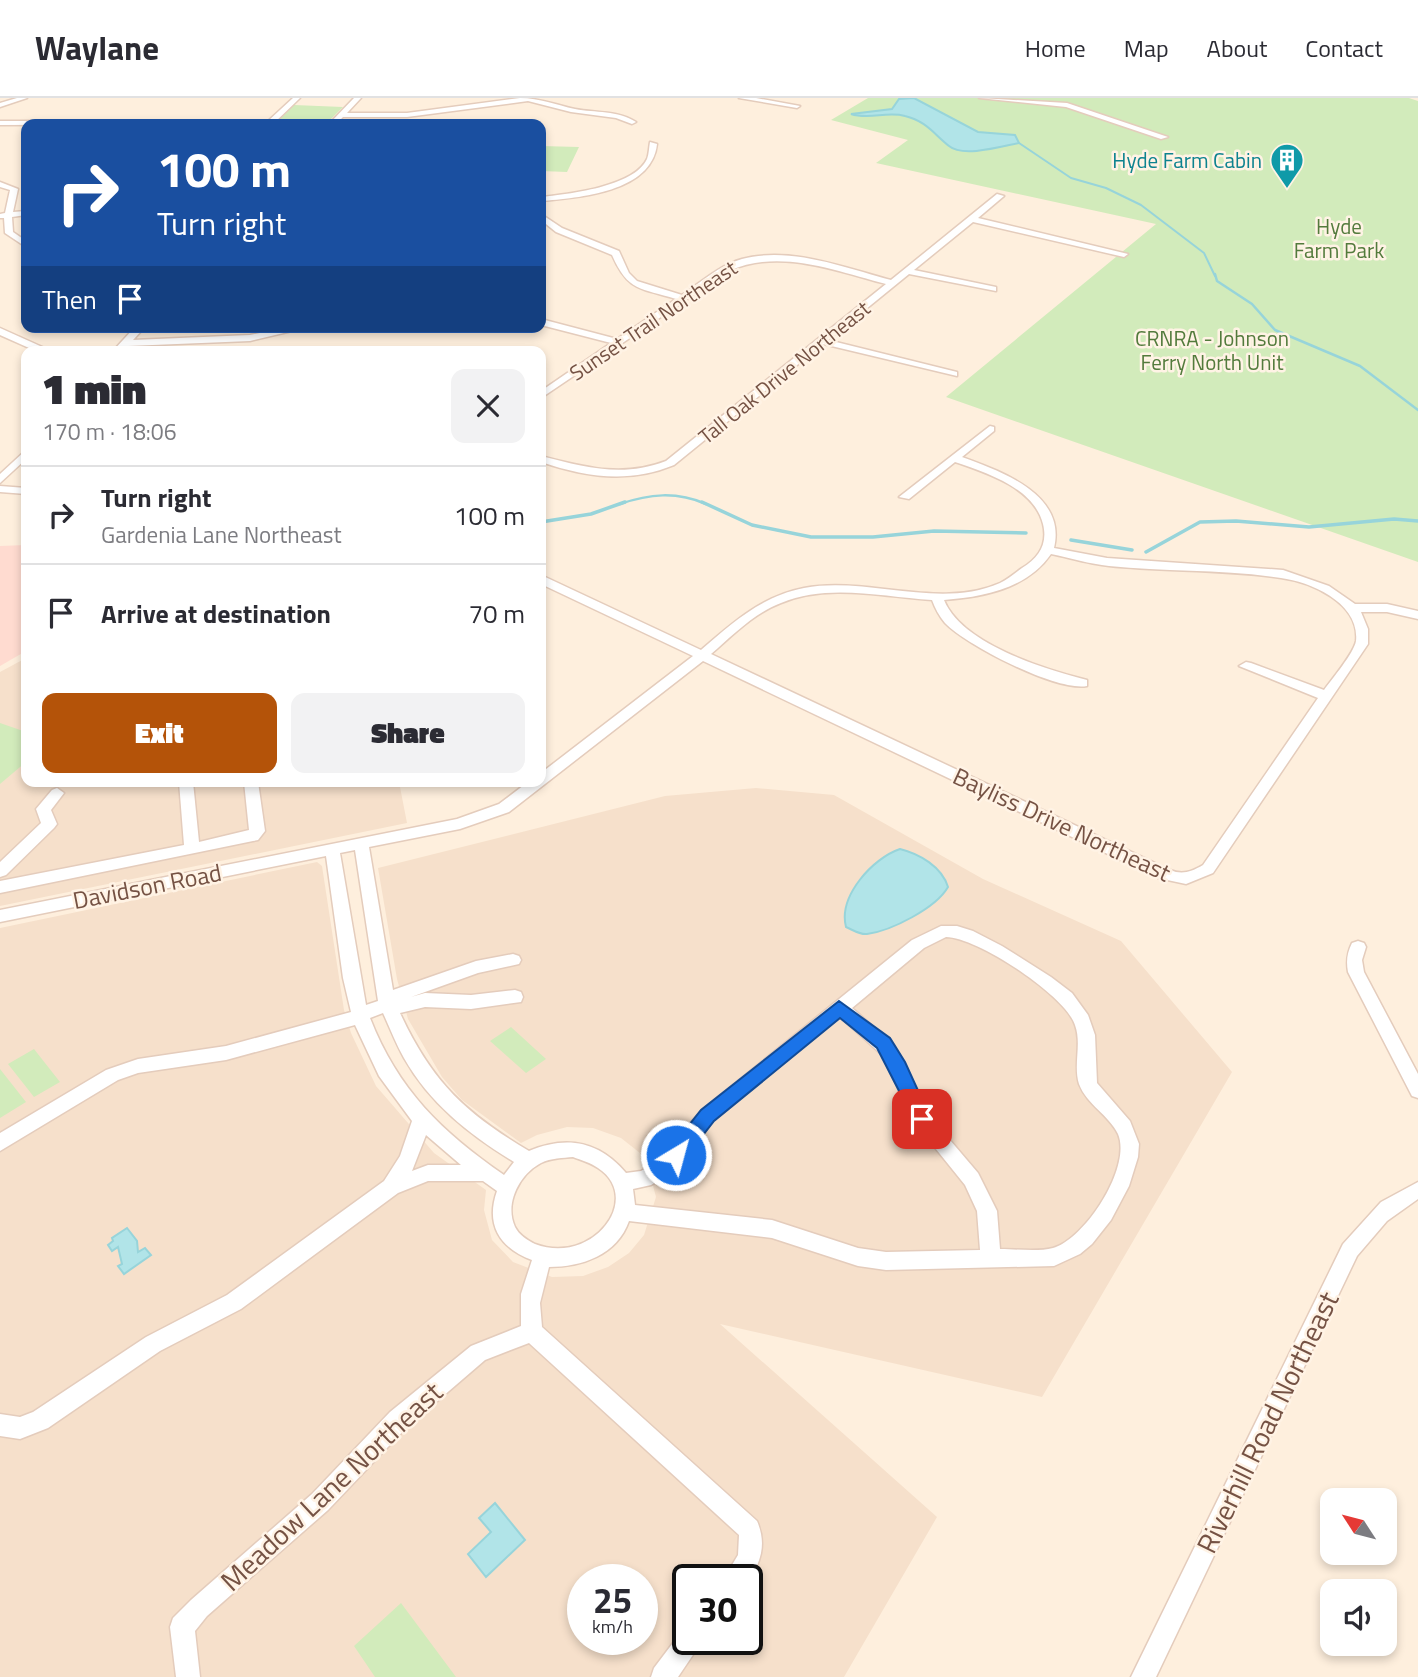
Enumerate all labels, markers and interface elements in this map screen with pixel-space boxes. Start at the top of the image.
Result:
text: Waylane [35,23,159,73]
text: Home [1025,30,1086,66]
text: Map [1124,30,1169,66]
text: About [1207,30,1267,66]
text: Contact [1305,30,1383,66]
text: 100 m [157,131,291,206]
building icon: Hyde Farm Cabin [1268,141,1306,190]
place label: Hyde Farm Cabin [1112,144,1262,176]
icon: right [42,147,133,238]
text: Turn right [157,199,286,247]
park label: Hyde Farm Park [1294,210,1384,266]
street label: Sunset Trail Northeast [563,251,744,388]
text: Then [42,280,97,319]
icon: arrive [111,280,149,318]
street label: Tall Oak Drive Northeast [691,292,877,451]
park label: CRNRA - Johnson Ferry North Unit [1135,322,1289,378]
text: 1 min [42,356,146,420]
button: close [451,369,525,443]
text: 170 m · 18:06 [42,414,177,449]
text: Turn right [101,478,212,517]
icon: right [42,496,80,534]
text: 100 m [454,496,525,535]
text: Gardenia Lane Northeast [101,517,342,552]
icon: arrive [42,594,80,632]
text: Arrive at destination [101,594,331,633]
text: 70 m [468,594,525,633]
button: Exit [42,693,277,773]
button: Share [291,693,525,773]
street label: Bayliss Drive Northeast [947,758,1177,891]
street label: Davidson Road [70,854,224,918]
pin [892,1089,952,1149]
icon: arrive [903,1100,941,1138]
position arrow [639,1118,713,1192]
street label: Riverhill Road Northeast [1185,1284,1349,1560]
street label: Meadow Lane Northeast [210,1371,452,1601]
north arrow [1320,1488,1396,1564]
map controls [1320,1488,1397,1656]
speed limit sign: 30 [672,1564,763,1655]
text: 25 [593,1573,632,1627]
button: sound [1320,1579,1397,1656]
text: km/h [592,1613,633,1640]

